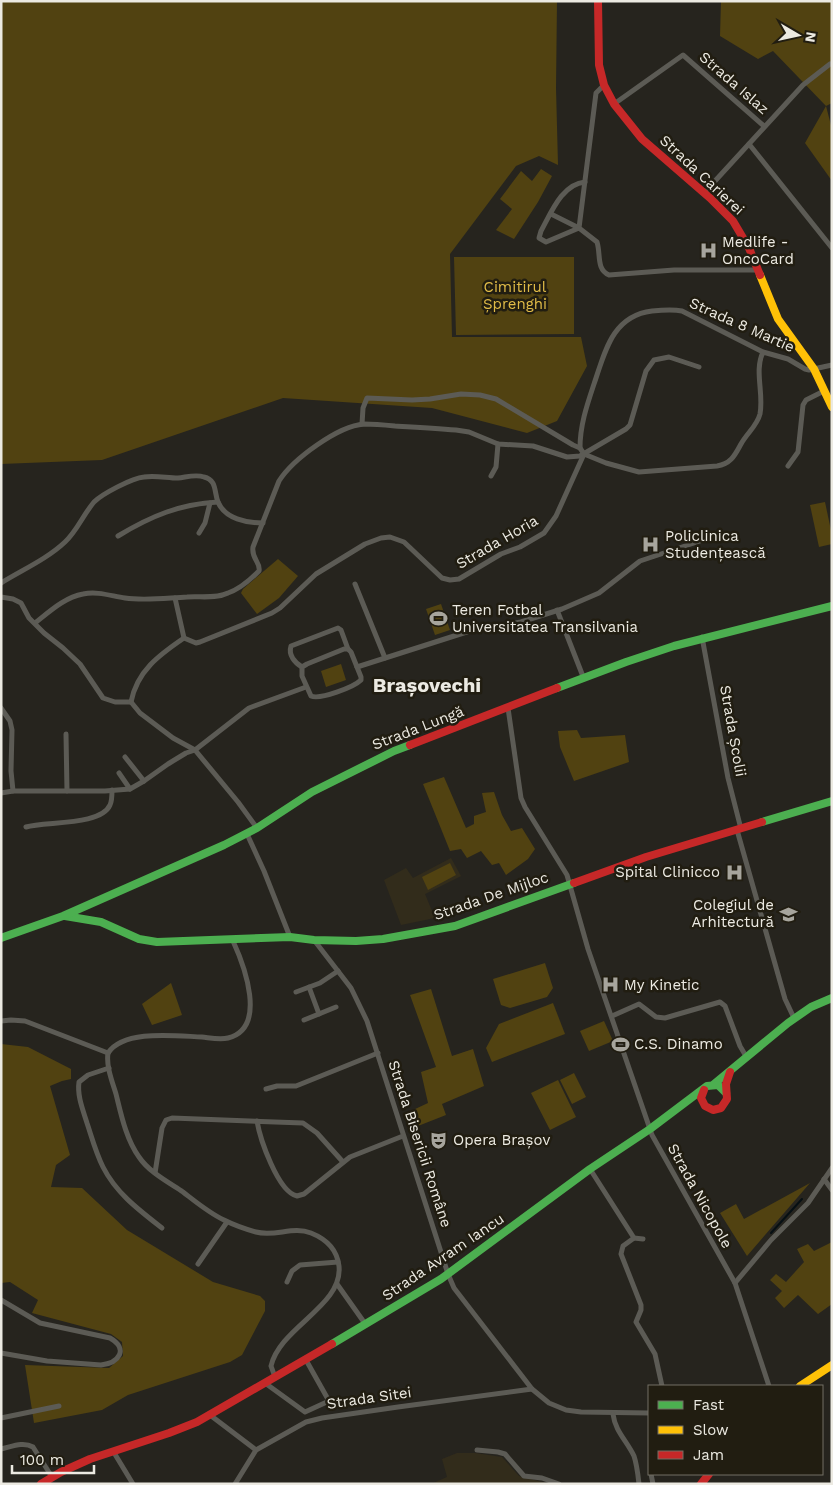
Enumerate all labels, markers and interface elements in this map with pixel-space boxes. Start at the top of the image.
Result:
north arrow [773,10,823,60]
text: N [802,31,820,43]
street label: Strada Islaz [696,48,772,118]
street label: Strada Carierei [656,131,748,219]
place label: Medlife - OncoCard [722,233,794,268]
hospital icon: Medlife - OncoCard [698,241,718,261]
park label: Cimitirul Șprenghi [483,278,547,313]
street label: Strada 8 Martie [687,294,797,356]
street label: Strada Horia [453,511,542,573]
place label: Policlinica Studențească [665,527,766,562]
hospital icon: Policlinica Studențească [641,535,661,555]
place label: Teren Fotbal Universitatea Transilvania [452,601,639,636]
sports icon: Teren Fotbal Universitatea Transilvania [428,609,448,629]
district label: Brașovechi [373,673,481,697]
street label: Strada Școlii [716,684,750,778]
street label: Strada Lungă [370,702,467,754]
hospital icon: Spital Clinicco [724,862,744,882]
place label: Spital Clinicco [615,863,720,881]
street label: Strada De Mijloc [431,868,551,924]
place label: Colegiul de Arhitectură [691,896,775,931]
school or university icon: Colegiul de Arhitectură [778,904,798,924]
hospital icon: My Kinetic [600,975,620,995]
place label: My Kinetic [624,976,700,994]
sports icon: C.S. Dinamo [610,1034,630,1054]
place label: C.S. Dinamo [634,1035,723,1053]
street label: Strada Bisericii Române [384,1058,456,1230]
theatre icon: Opera Brașov [429,1130,449,1150]
place label: Opera Brașov [453,1131,550,1149]
street label: Strada Nicopole [664,1140,736,1252]
street label: Strada Avram Iancu [379,1210,507,1304]
street label: Strada Sitei [325,1383,413,1413]
legend [648,1385,823,1475]
text: Fast [693,1396,725,1414]
text: Slow [693,1421,729,1439]
scale bar [12,1442,95,1474]
text: Jam [693,1446,724,1464]
text: 100 m [20,1451,64,1469]

